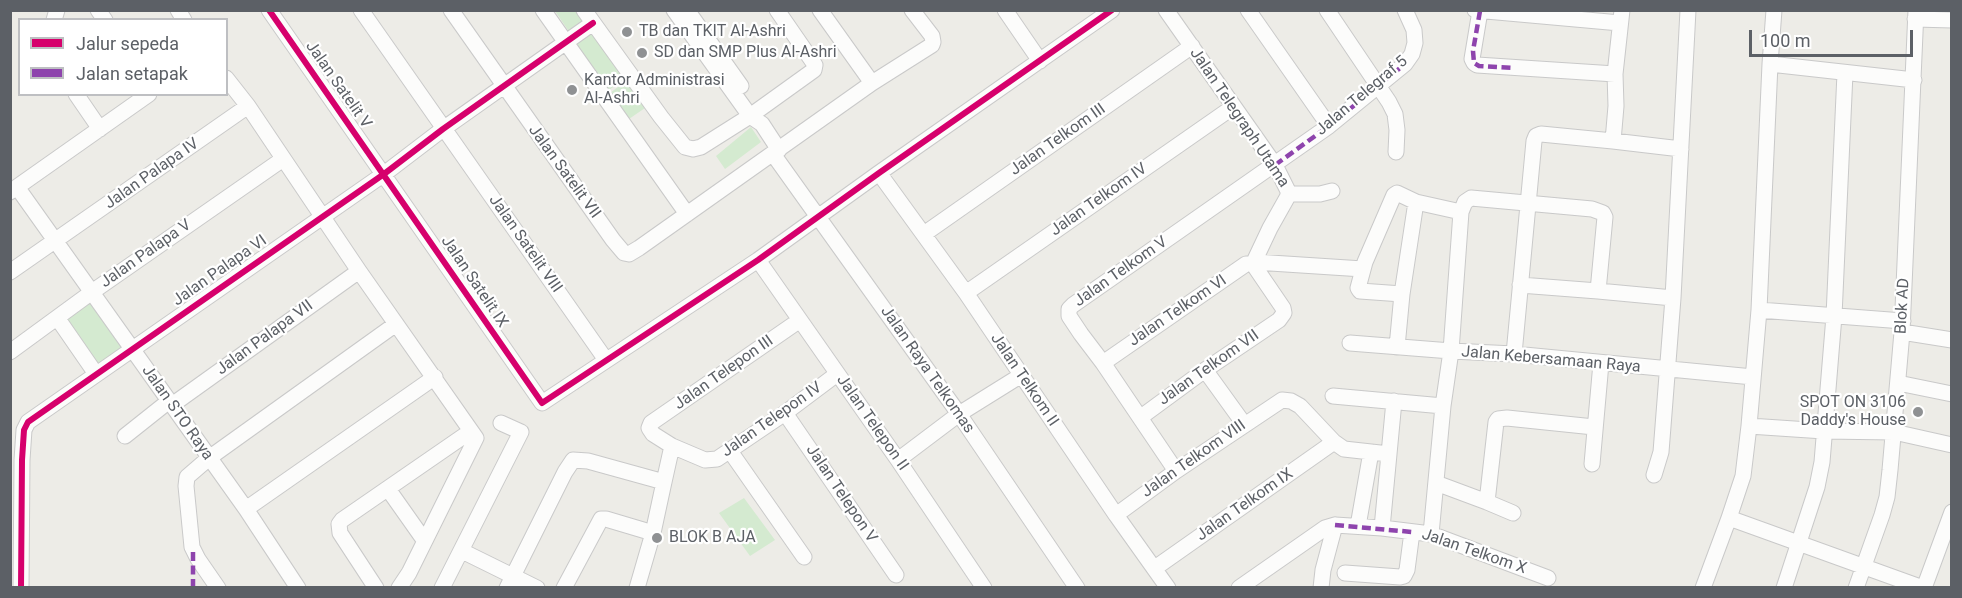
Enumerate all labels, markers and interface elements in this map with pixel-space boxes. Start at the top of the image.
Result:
legend [18,18,228,96]
scale bar [1752,18,1916,56]
place label: TB dan TKIT Al-Ashri [639,22,786,42]
marker: TB dan TKIT Al-Ashri [620,25,634,39]
text: 100 m [1760,30,1811,51]
text: Jalur sepeda [76,33,179,54]
street label: Jalan Satelit V [301,38,375,132]
place label: SD dan SMP Plus Al-Ashri [654,43,837,63]
street label: Jalan Telegraph Utama [1185,45,1293,191]
marker: SD dan SMP Plus Al-Ashri [635,46,649,60]
street label: Jalan Telegraf 5 [1312,52,1412,140]
text: Jalan setapak [76,63,188,84]
place label: Kantor Administrasi Al-Ashri [584,71,725,109]
marker: Kantor Administrasi Al-Ashri [565,83,579,97]
street label: Jalan Telkom III [1006,100,1110,180]
street label: Jalan Satelit VII [524,122,604,222]
street label: Jalan Palapa IV [101,134,203,214]
street label: Jalan Telkom IV [1047,159,1151,241]
street label: Jalan Satelit VIII [484,191,566,297]
street label: Jalan Palapa V [97,216,195,292]
street label: Jalan Palapa VI [169,231,271,311]
street label: Jalan Satelit IX [436,233,512,331]
street label: Jalan Telkom V [1071,233,1171,311]
street label: Jalan Telkom VI [1125,271,1231,351]
street label: Blok AD [1892,278,1914,334]
street label: Jalan Palapa VII [213,297,317,379]
street label: Jalan Raya Telkomas [876,303,978,437]
street label: Jalan Telkom VII [1155,326,1263,410]
street label: Jalan Telkom II [986,330,1062,430]
street label: Jalan Telepon III [671,332,777,414]
street label: Jalan Kebersamaan Raya [1461,343,1641,377]
street label: Jalan STO Raya [137,362,217,464]
street label: Jalan Telepon II [832,372,912,474]
street label: Jalan Telepon IV [718,378,826,462]
place label: SPOT ON 3106 Daddy's House [1800,393,1906,431]
marker: SPOT ON 3106 Daddy's House [1911,405,1925,419]
street label: Jalan Telkom VIII [1138,416,1250,502]
street label: Jalan Telepon V [801,442,881,546]
street label: Jalan Telkom IX [1193,464,1297,546]
street label: Jalan Telkom X [1419,525,1529,579]
place label: BLOK B AJA [669,528,756,548]
marker: BLOK B AJA [650,531,664,545]

